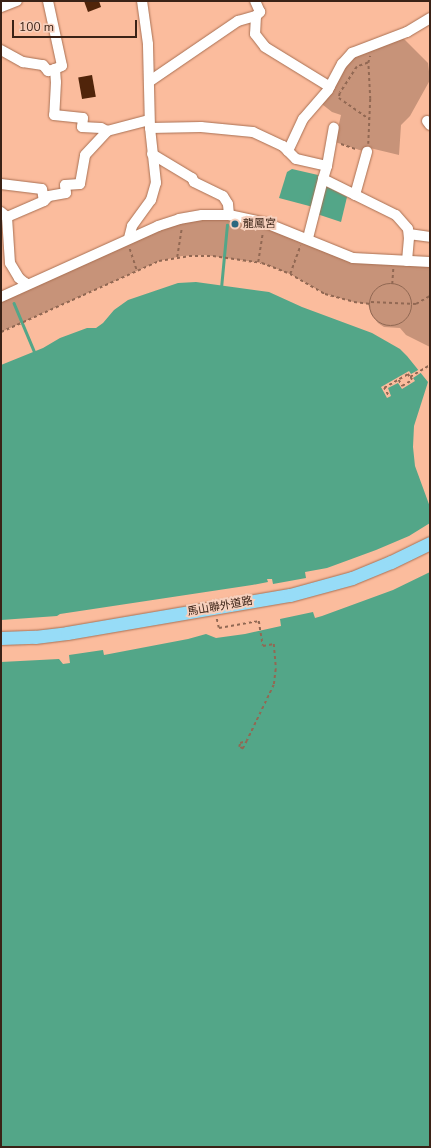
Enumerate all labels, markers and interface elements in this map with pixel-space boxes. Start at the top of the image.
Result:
scale bar [14,12,139,38]
text: 100 m [19,19,54,35]
place label: 龍鳳宮 [243,217,276,231]
marker: 龍鳳宮 [230,219,240,229]
street label: 馬山聯外道路 [186,595,254,619]

